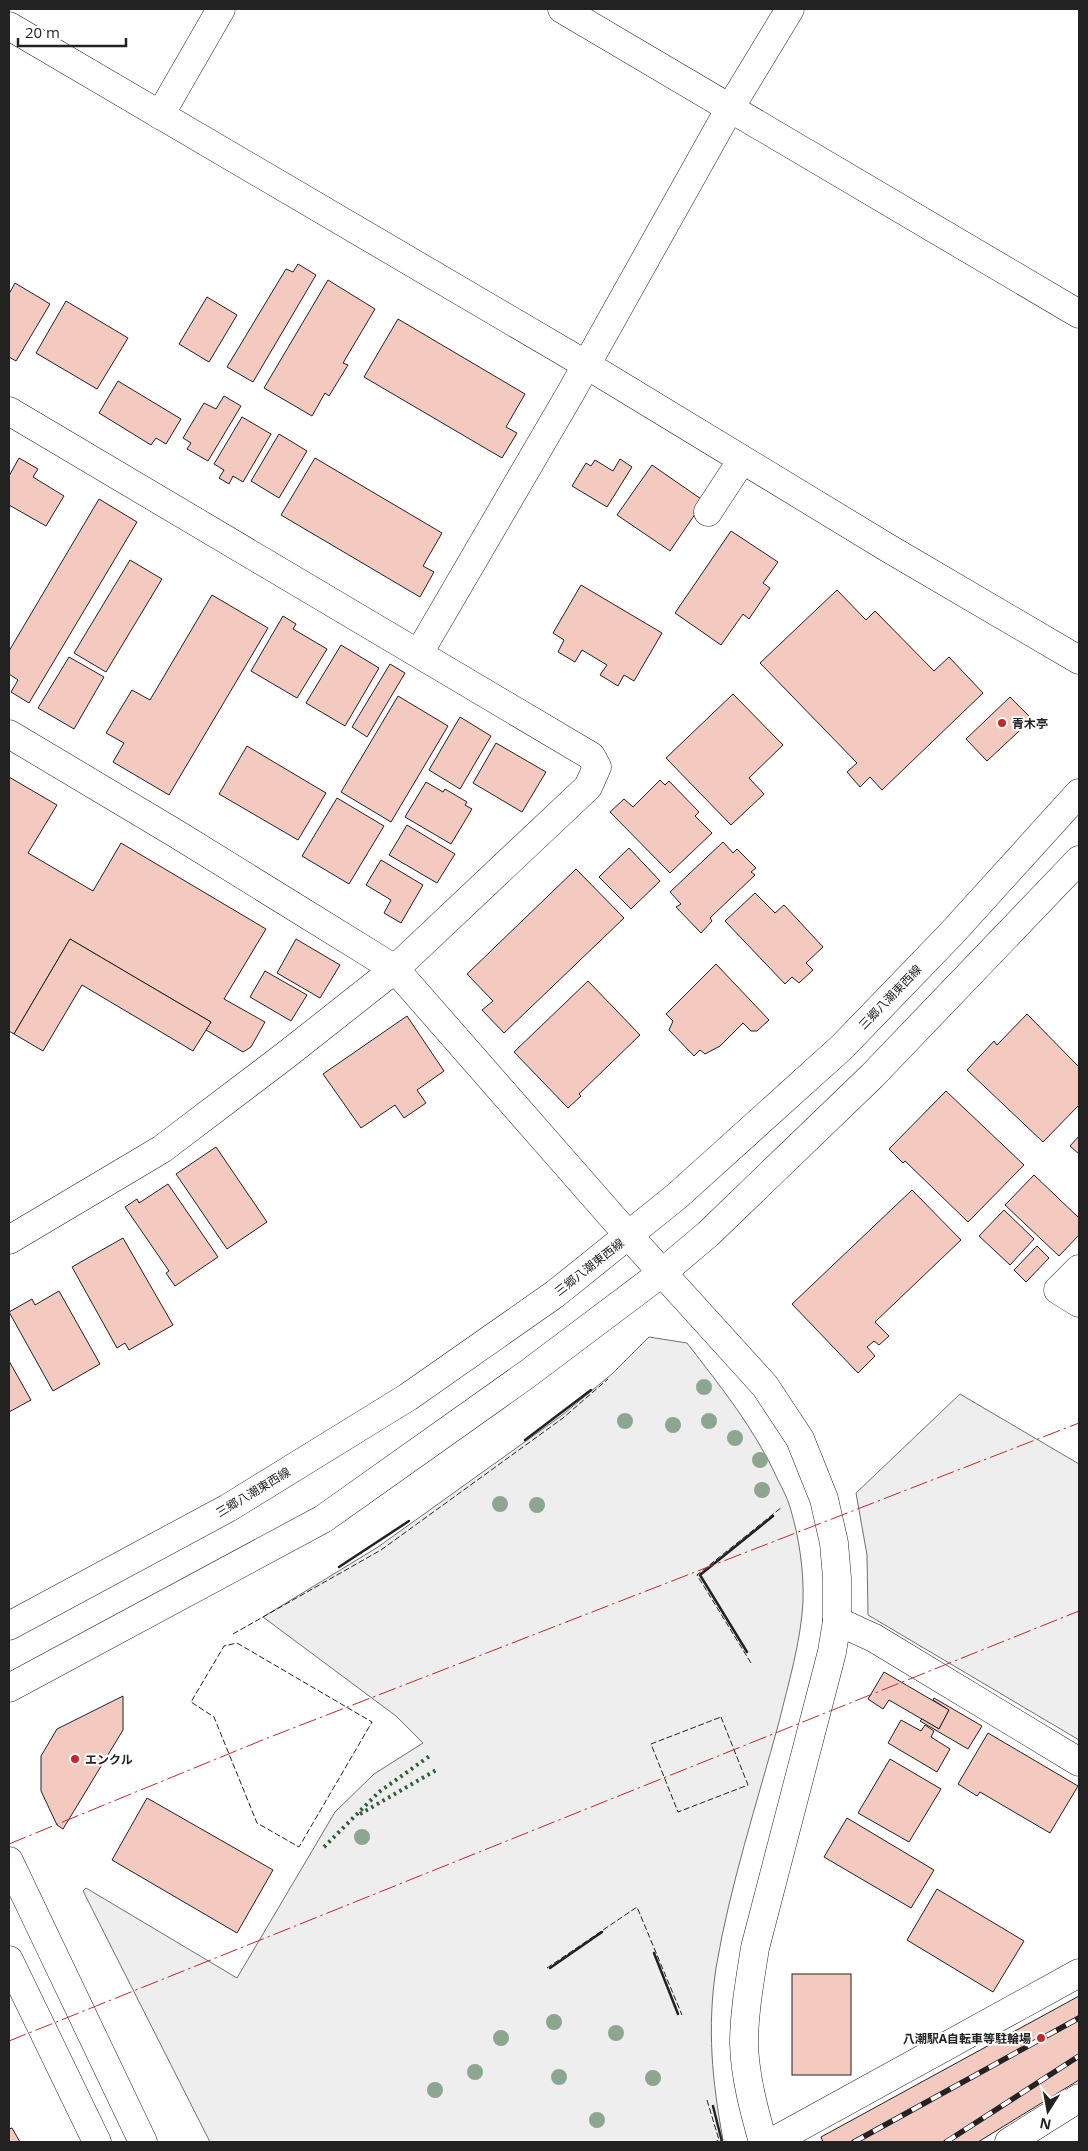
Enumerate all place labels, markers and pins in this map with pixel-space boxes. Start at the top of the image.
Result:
place label: 青木亭 [1012,715,1048,732]
marker: 青木亭 [996,717,1008,729]
place label: エンクル [85,1751,133,1768]
marker: エンクル [69,1753,81,1765]
place label: 八潮駅A自転車等駐輪場 [903,2030,1031,2047]
marker: 八潮駅A自転車等駐輪場 [1035,2032,1047,2044]

